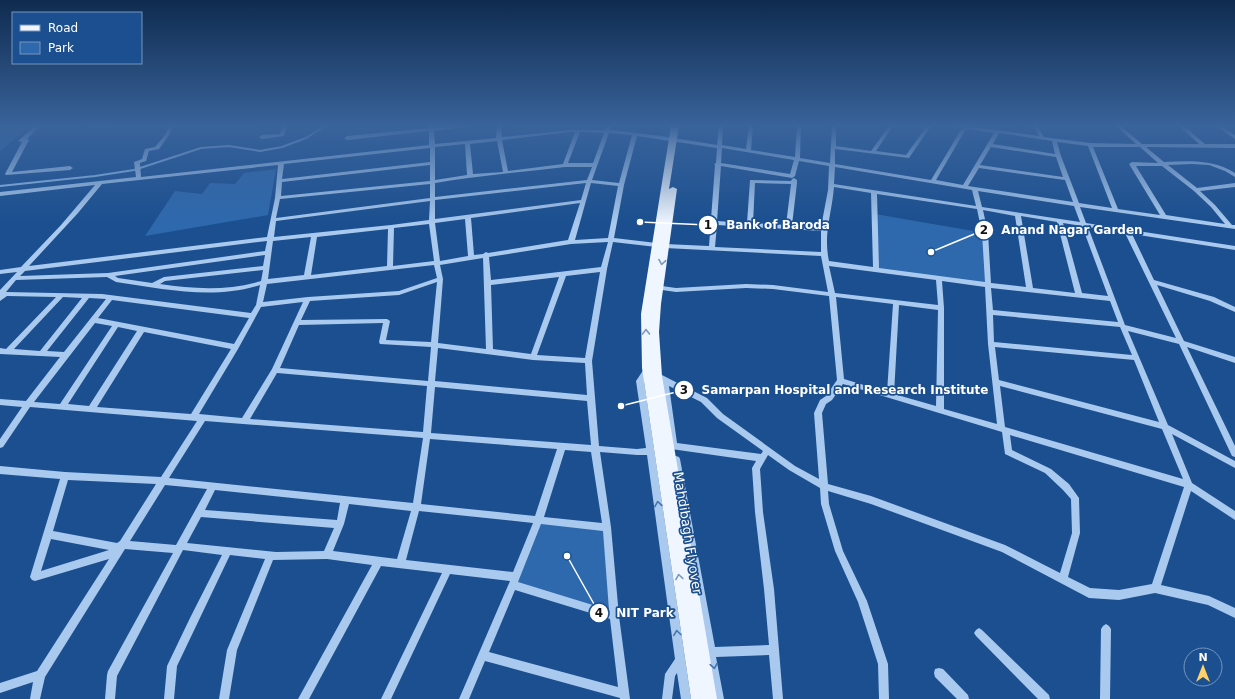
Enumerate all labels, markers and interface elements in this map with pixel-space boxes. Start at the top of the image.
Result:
legend [12,12,142,64]
text: Road [48,21,78,35]
text: Park [48,41,74,55]
callout: Bank of Baroda [698,213,838,237]
text: 1 [704,218,712,232]
text: Bank of Baroda [726,218,830,232]
callout: Anand Nagar Garden [974,218,1151,242]
text: 2 [980,223,988,237]
text: Anand Nagar Garden [1001,223,1143,237]
one-way arrow [658,259,667,265]
one-way arrow [642,329,650,335]
callout: Samarpan Hospital and Research Institute [674,378,997,402]
text: 3 [680,383,688,397]
text: Samarpan Hospital and Research Institute [702,383,989,397]
street label: Mahdibagh Flyover [671,471,705,596]
one-way arrow [655,501,663,507]
one-way arrow [675,574,684,581]
callout: NIT Park [589,601,682,625]
text: 4 [595,606,603,620]
text: NIT Park [616,606,675,620]
one-way arrow [673,630,682,636]
north arrow [1183,647,1223,687]
text: N [1198,651,1208,664]
one-way arrow [709,663,718,670]

